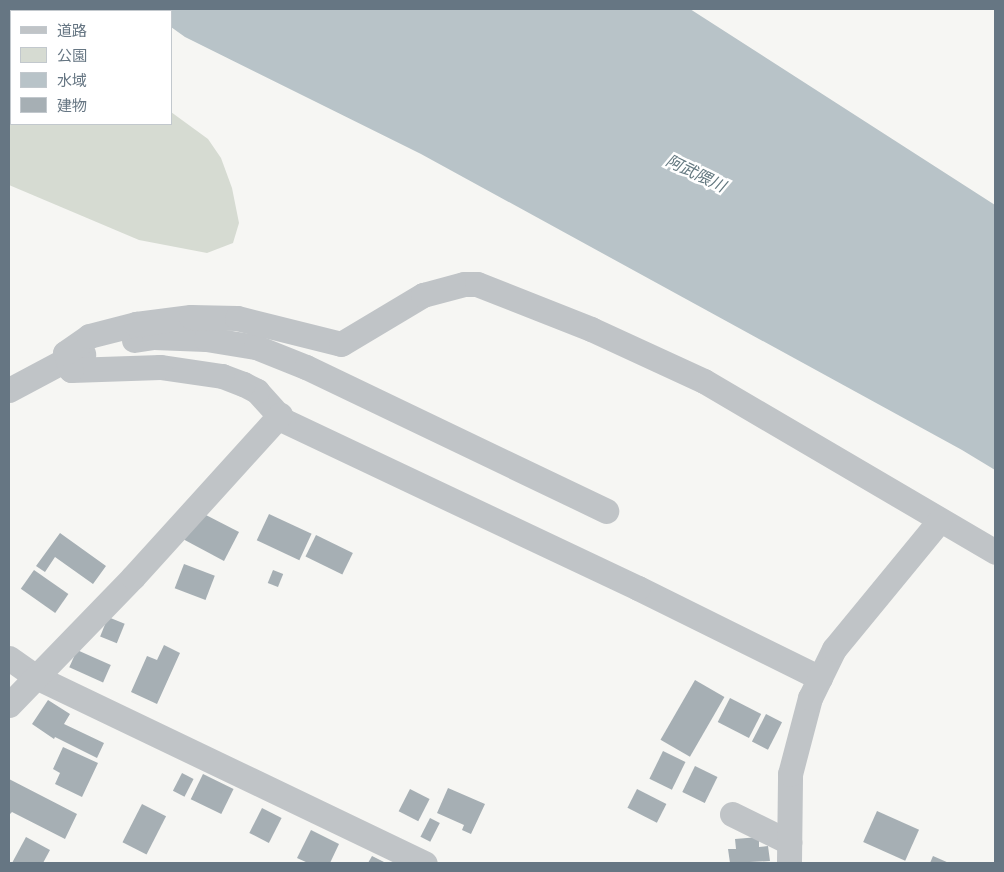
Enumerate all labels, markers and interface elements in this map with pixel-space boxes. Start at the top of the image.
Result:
legend [10,10,172,125]
text: 道路 [57,20,87,41]
text: 公園 [57,45,87,66]
text: 水域 [57,70,87,91]
text: 建物 [57,95,87,116]
water label: 阿武隈川 [663,150,729,196]

